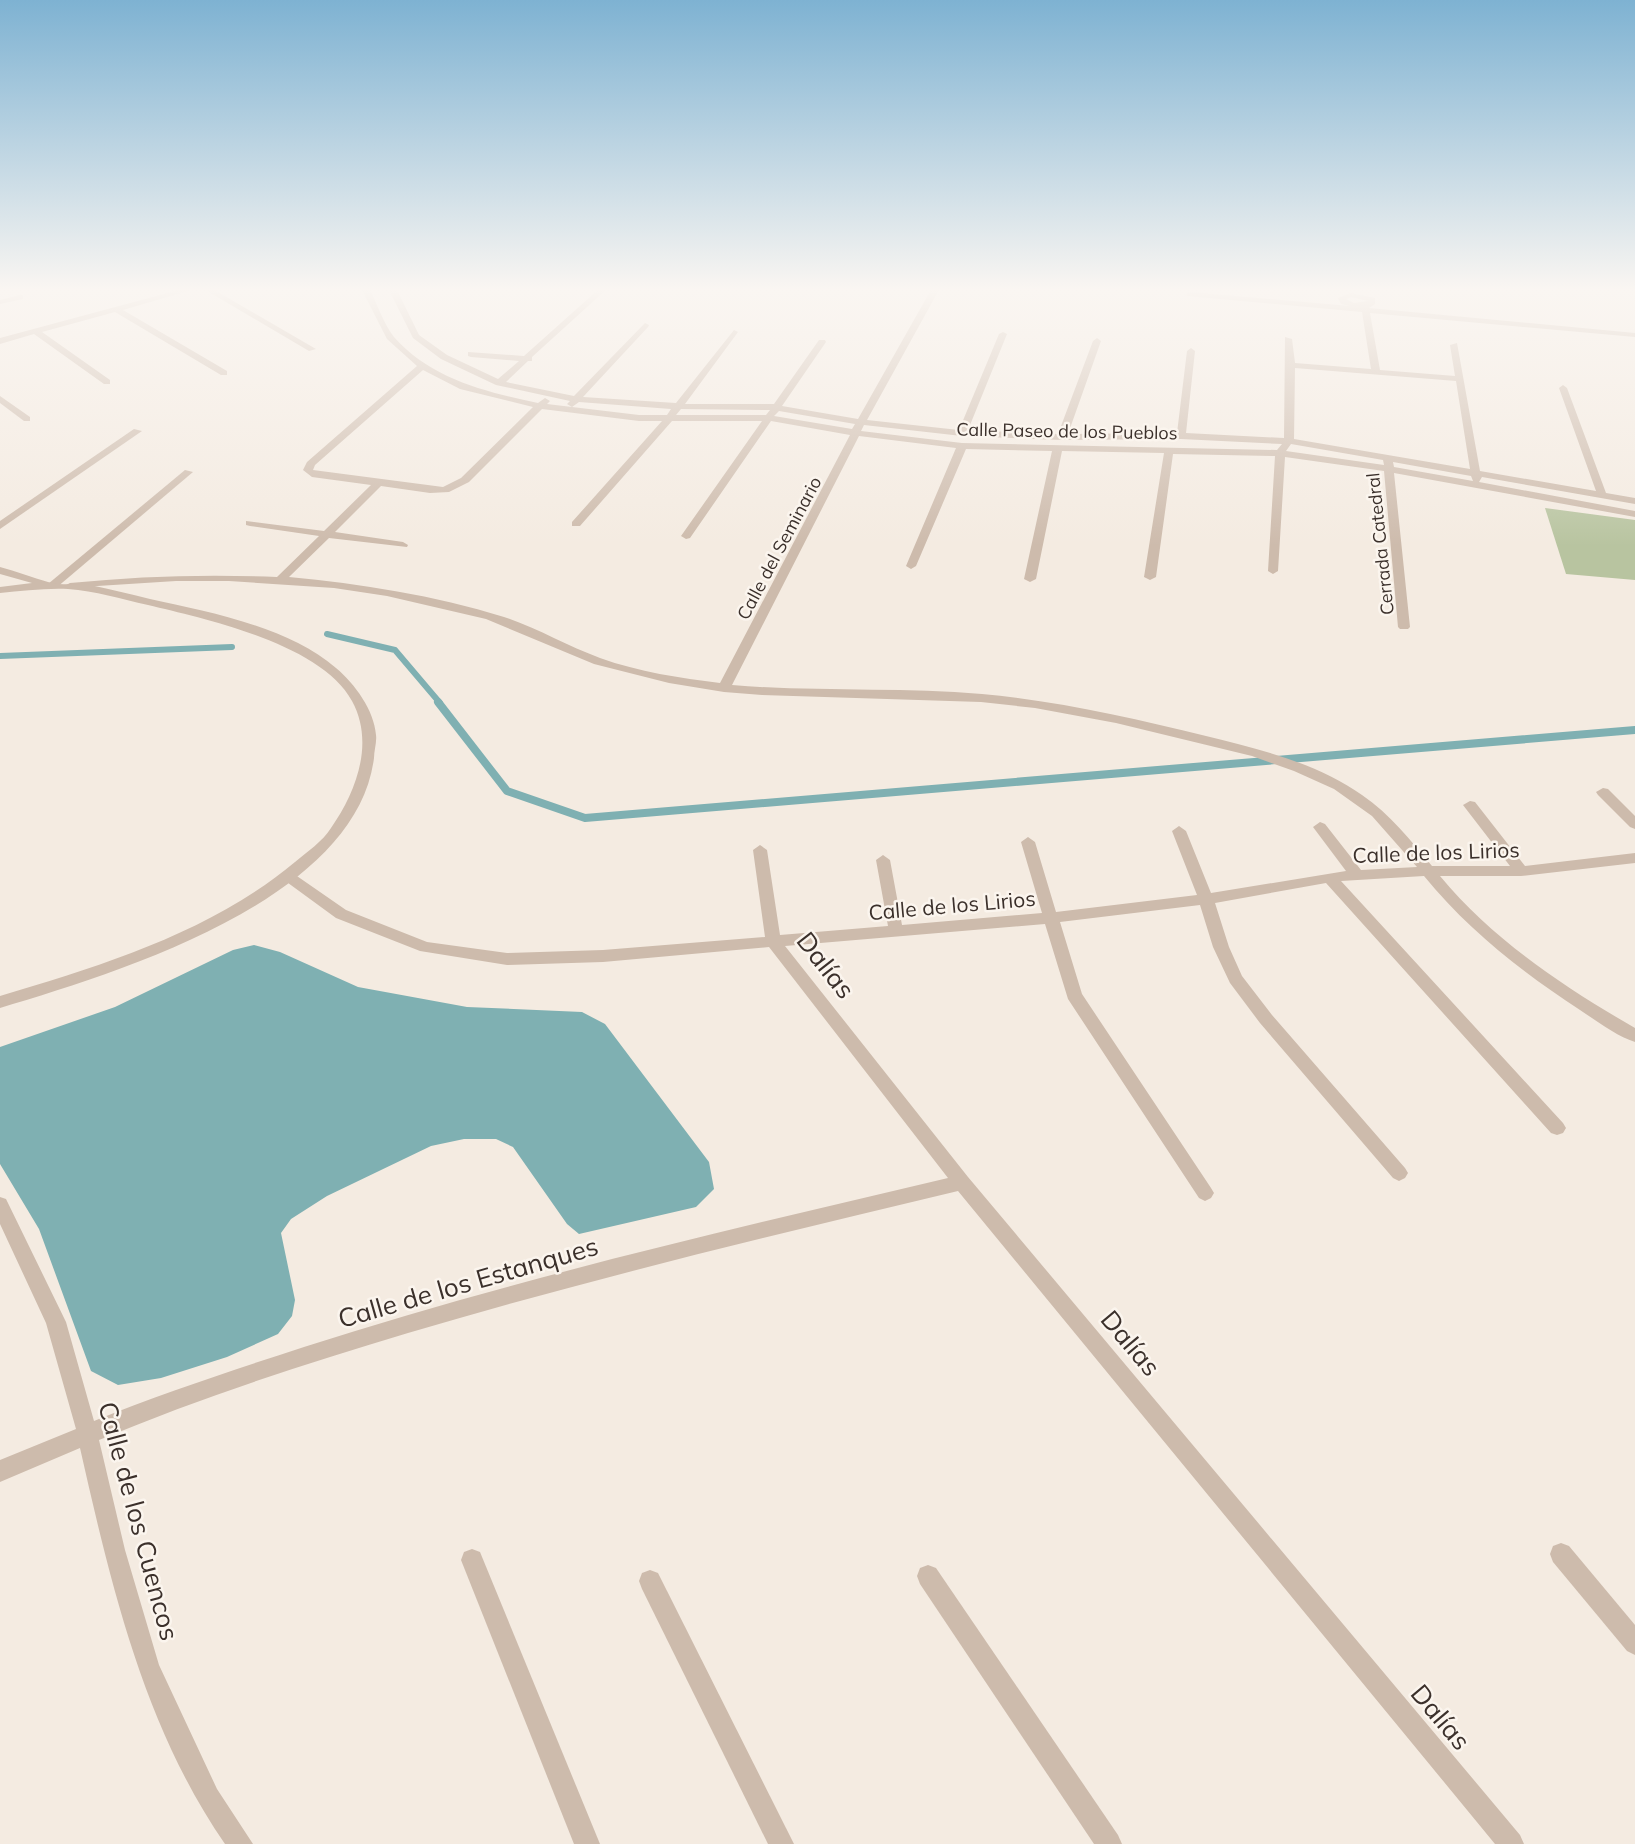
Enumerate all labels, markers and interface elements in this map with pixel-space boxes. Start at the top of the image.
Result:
street label: Calle Paseo de los Pueblos [956,418,1178,444]
street label: Calle del Seminario [732,472,826,624]
street label: Cerrada Catedral [1361,472,1399,616]
street label: Calle de los Lirios [1352,836,1520,868]
street label: Calle de los Lirios [867,885,1037,925]
street label: Dalías [790,925,862,1005]
street label: Calle de los Estanques [334,1229,602,1335]
street label: Dalías [1094,1303,1168,1383]
street label: Calle de los Cuencos [91,1398,187,1644]
street label: Dalías [1404,1677,1478,1757]

